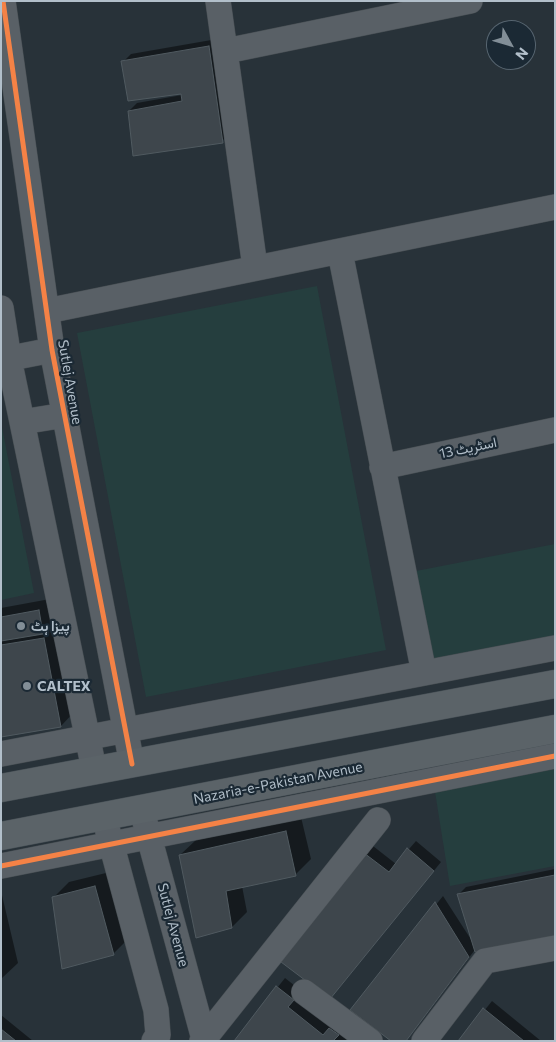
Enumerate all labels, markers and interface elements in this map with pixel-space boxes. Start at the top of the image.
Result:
north arrow [486,20,536,70]
text: N [512,45,532,64]
street label: Sutlej Avenue [54,338,86,426]
street label: اسٹریٹ 13 [438,434,498,462]
place label: پیزا ہٹ [31,618,70,634]
marker: پیزا ہٹ [15,620,27,632]
place label: CALTEX [37,678,91,694]
marker: CALTEX [21,680,33,692]
street label: Nazaria-e-Pakistan Avenue [192,758,364,808]
street label: Sutlej Avenue [154,881,192,969]

